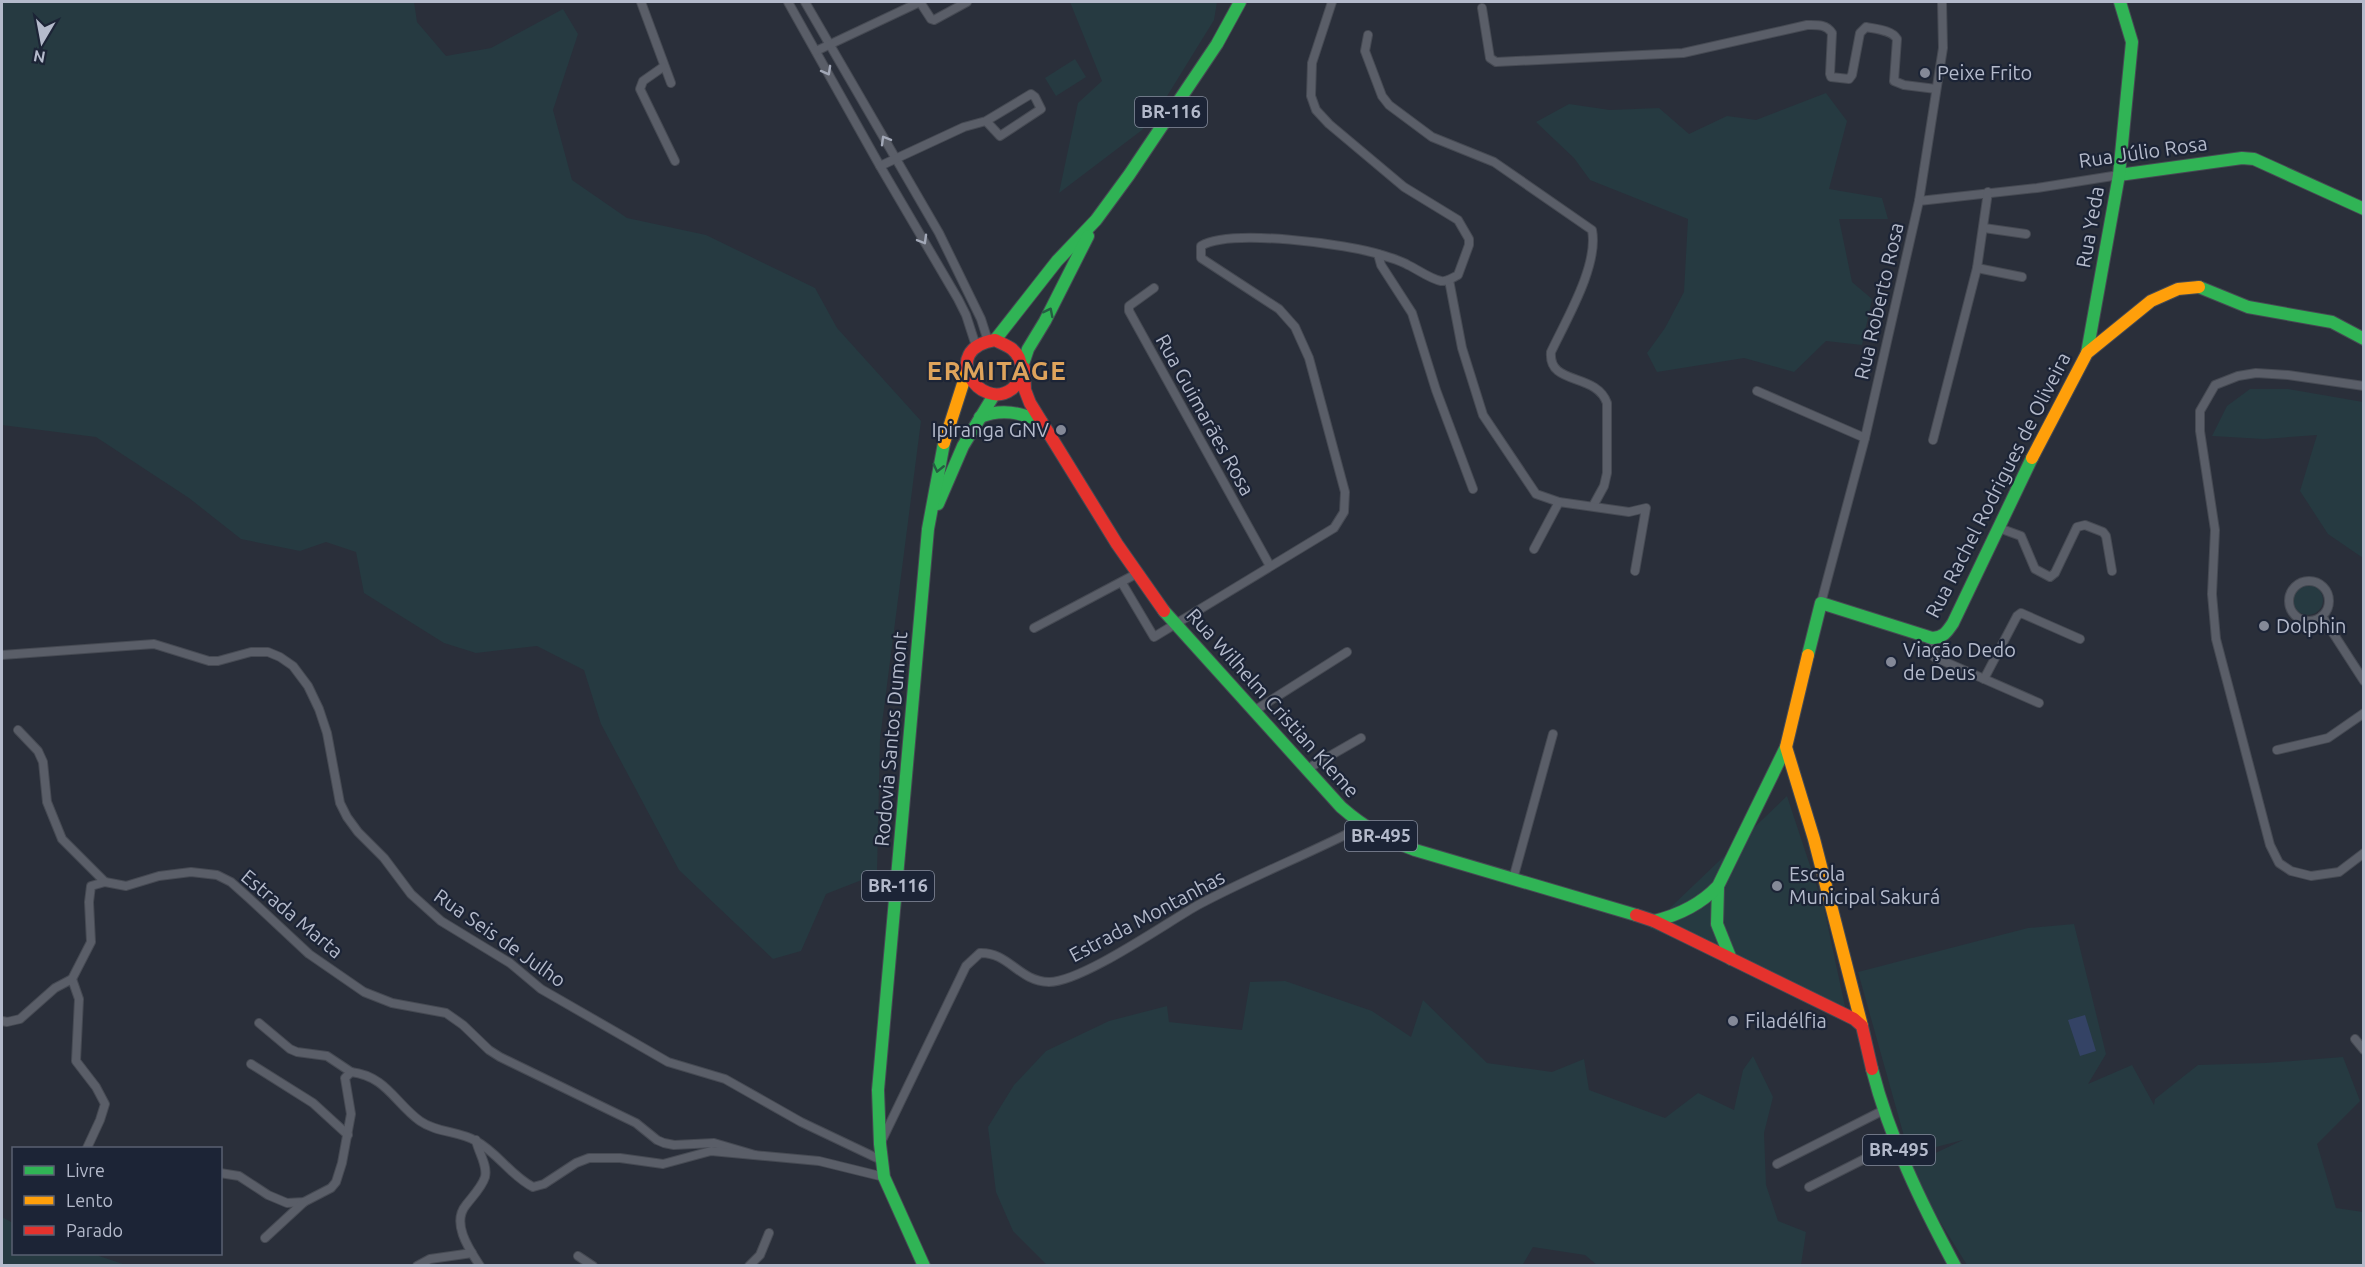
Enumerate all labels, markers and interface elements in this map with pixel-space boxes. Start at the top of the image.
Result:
north arrow [12,12,72,72]
text: N [32,47,47,67]
place label: Peixe Frito [1937,61,2032,84]
one-way arrow [820,64,831,75]
marker: Peixe Frito [1918,66,1932,80]
road number: BR-116 [1135,97,1207,127]
street label: Rua Júlio Rosa [2077,131,2209,172]
one-way arrow [880,136,892,146]
street label: Rua Yeda [2071,184,2108,270]
street label: Rua Roberto Rosa [1849,220,1908,382]
one-way arrow [916,234,927,245]
one-way arrow [1042,307,1053,318]
street label: Rua Guimarães Rosa [1151,330,1259,500]
street label: Rua Rachel Rodrigues de Oliveira [1920,348,2075,621]
district label: ERMITAGE [927,356,1067,385]
place label: Ipiranga GNV [931,418,1049,441]
marker: Ipiranga GNV [1054,423,1068,437]
one-way arrow [933,462,946,472]
street label: Rua Wilhelm Cristian Kleme [1182,603,1364,802]
place label: Dolphin [2276,614,2346,637]
marker: Dolphin [2257,619,2271,633]
street label: Rodovia Santos Dumont [870,630,911,847]
place label: Viação Dedo de Deus [1903,638,2016,684]
marker: Viação Dedo de Deus [1884,655,1898,669]
road number: BR-495 [1345,821,1417,851]
place label: Escola Municipal Sakurá [1789,862,1940,908]
street label: Estrada Marta [237,864,348,963]
street label: Estrada Montanhas [1065,865,1228,966]
road number: BR-116 [862,871,934,901]
marker: Escola Municipal Sakurá [1770,879,1784,893]
street label: Rua Seis de Julho [430,884,571,992]
place label: Filadélfia [1745,1009,1827,1032]
marker: Filadélfia [1726,1014,1740,1028]
road number: BR-495 [1863,1135,1935,1165]
legend [12,1147,222,1255]
text: Livre [66,1160,105,1180]
text: Lento [66,1190,113,1210]
text: Parado [66,1220,123,1240]

